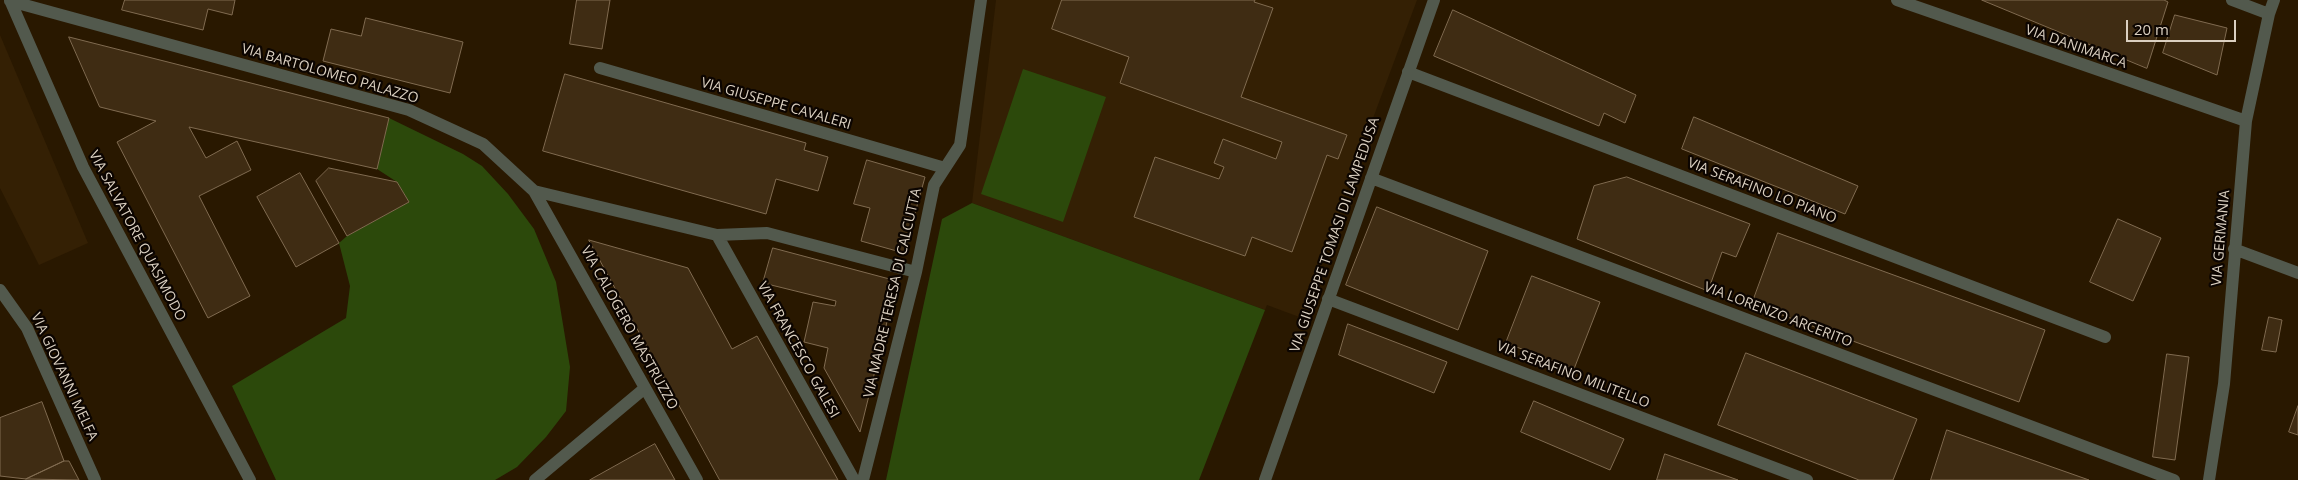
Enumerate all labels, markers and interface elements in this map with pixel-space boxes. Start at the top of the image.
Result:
scale bar [2128,10,2238,42]
text: 20 m [2134,19,2169,39]
street label: VIA DANIMARCA [2023,22,2129,72]
street label: VIA BARTOLOMEO PALAZZO [240,41,420,107]
street label: VIA GIUSEPPE CAVALERI [699,75,853,133]
street label: VIA GIUSEPPE TOMASI DI LAMPEDUSA [1287,115,1383,355]
street label: VIA SALVATORE QUASIMODO [85,148,189,324]
street label: VIA SERAFINO LO PIANO [1685,155,1839,227]
street label: VIA MADRE TERESA DI CALCUTTA [861,187,925,399]
street label: VIA GERMANIA [2208,189,2234,287]
street label: VIA CALOGERO MASTRUZZO [577,243,681,413]
street label: VIA FRANCESCO GALESI [753,279,843,421]
street label: VIA LORENZO ARCERITO [1701,279,1855,351]
street label: VIA GIOVANNI MELFA [27,310,101,444]
street label: VIA SERAFINO MILITELLO [1494,338,1652,412]

